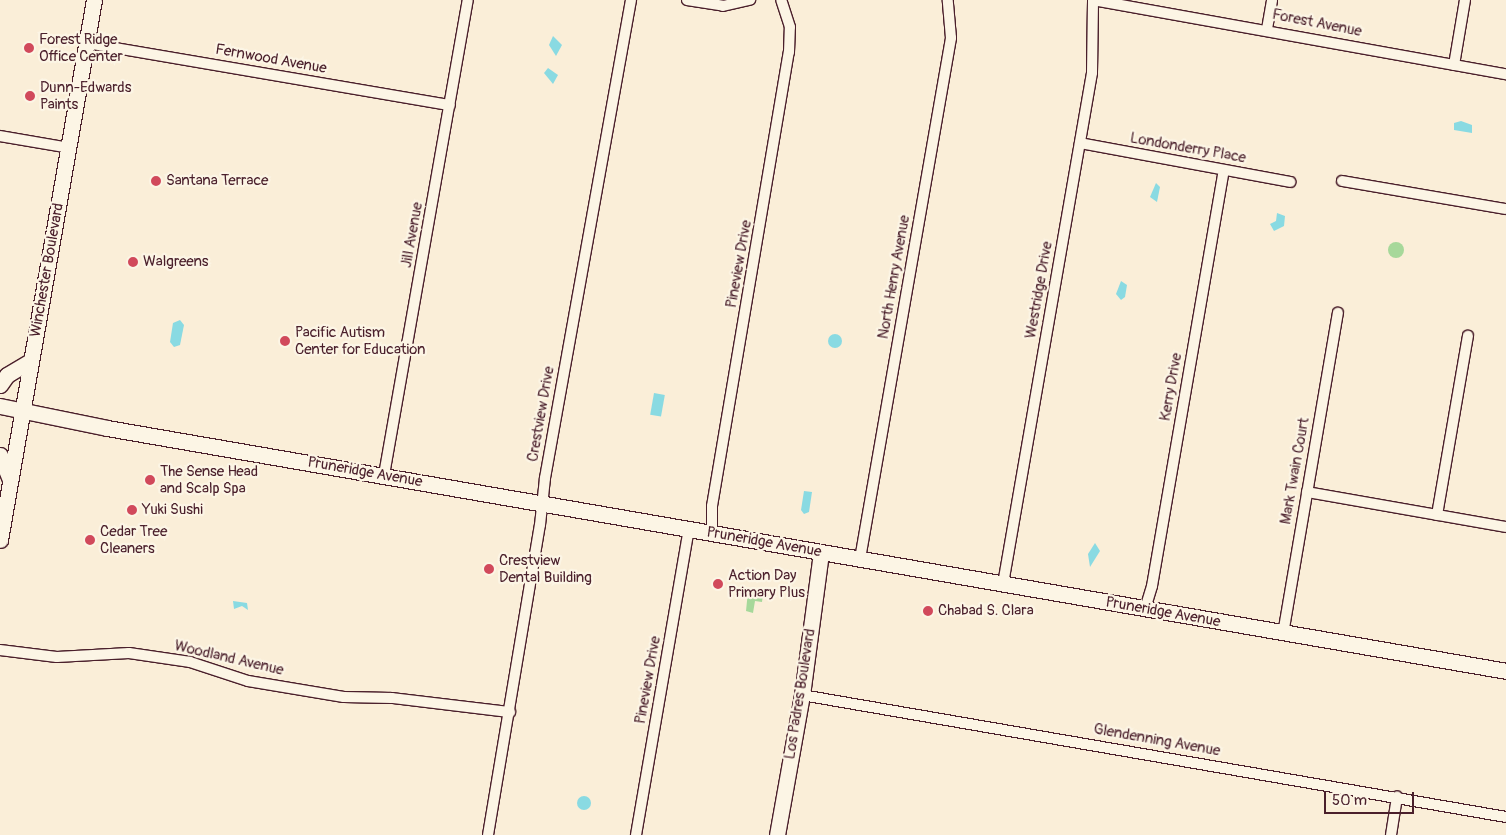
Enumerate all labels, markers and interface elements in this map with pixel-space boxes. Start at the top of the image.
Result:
street label: Forest Avenue [1271,5,1363,41]
place label: Forest Ridge Office Center [39,30,123,65]
street label: Fernwood Avenue [214,40,328,78]
marker: Forest Ridge Office Center [23,42,35,54]
place label: Dunn-Edwards Paints [40,78,131,113]
marker: Dunn-Edwards Paints [24,90,36,102]
street label: Londonderry Place [1129,129,1247,167]
place label: Santana Terrace [166,172,268,190]
marker: Santana Terrace [150,175,162,187]
street label: Jill Avenue [397,201,427,269]
street label: Winchester Boulevard [26,202,68,338]
street label: North Henry Avenue [874,214,914,340]
street label: Pineview Drive [722,219,756,309]
street label: Westridge Drive [1022,240,1056,340]
place label: Walgreens [143,253,208,271]
marker: Walgreens [127,256,139,268]
place label: Pacific Autism Center for Education [295,323,426,358]
marker: Pacific Autism Center for Education [279,335,291,347]
street label: Kerry Drive [1156,352,1186,422]
street label: Crestview Drive [524,365,558,463]
street label: Mark Twain Court [1277,416,1313,526]
street label: Pruneridge Avenue [306,453,424,491]
place label: The Sense Head and Scalp Spa [160,462,258,497]
marker: The Sense Head and Scalp Spa [144,474,156,486]
place label: Yuki Sushi [142,501,203,519]
marker: Yuki Sushi [126,504,138,516]
place label: Cedar Tree Cleaners [100,522,167,557]
street label: Pruneridge Avenue [705,523,823,561]
marker: Cedar Tree Cleaners [84,534,96,546]
place label: Crestview Dental Building [499,551,592,586]
marker: Crestview Dental Building [483,563,495,575]
place label: Action Day Primary Plus [728,566,805,601]
marker: Action Day Primary Plus [712,578,724,590]
street label: Pruneridge Avenue [1104,593,1222,631]
place label: Chabad S. Clara [938,602,1034,620]
marker: Chabad S. Clara [922,605,934,617]
street label: Los Padres Boulevard [781,627,819,761]
street label: Pineview Drive [631,635,665,725]
street label: Woodland Avenue [173,637,285,679]
street label: Glendenning Avenue [1092,720,1222,760]
scale bar [1326,782,1416,814]
text: 50 m [1332,791,1367,810]

